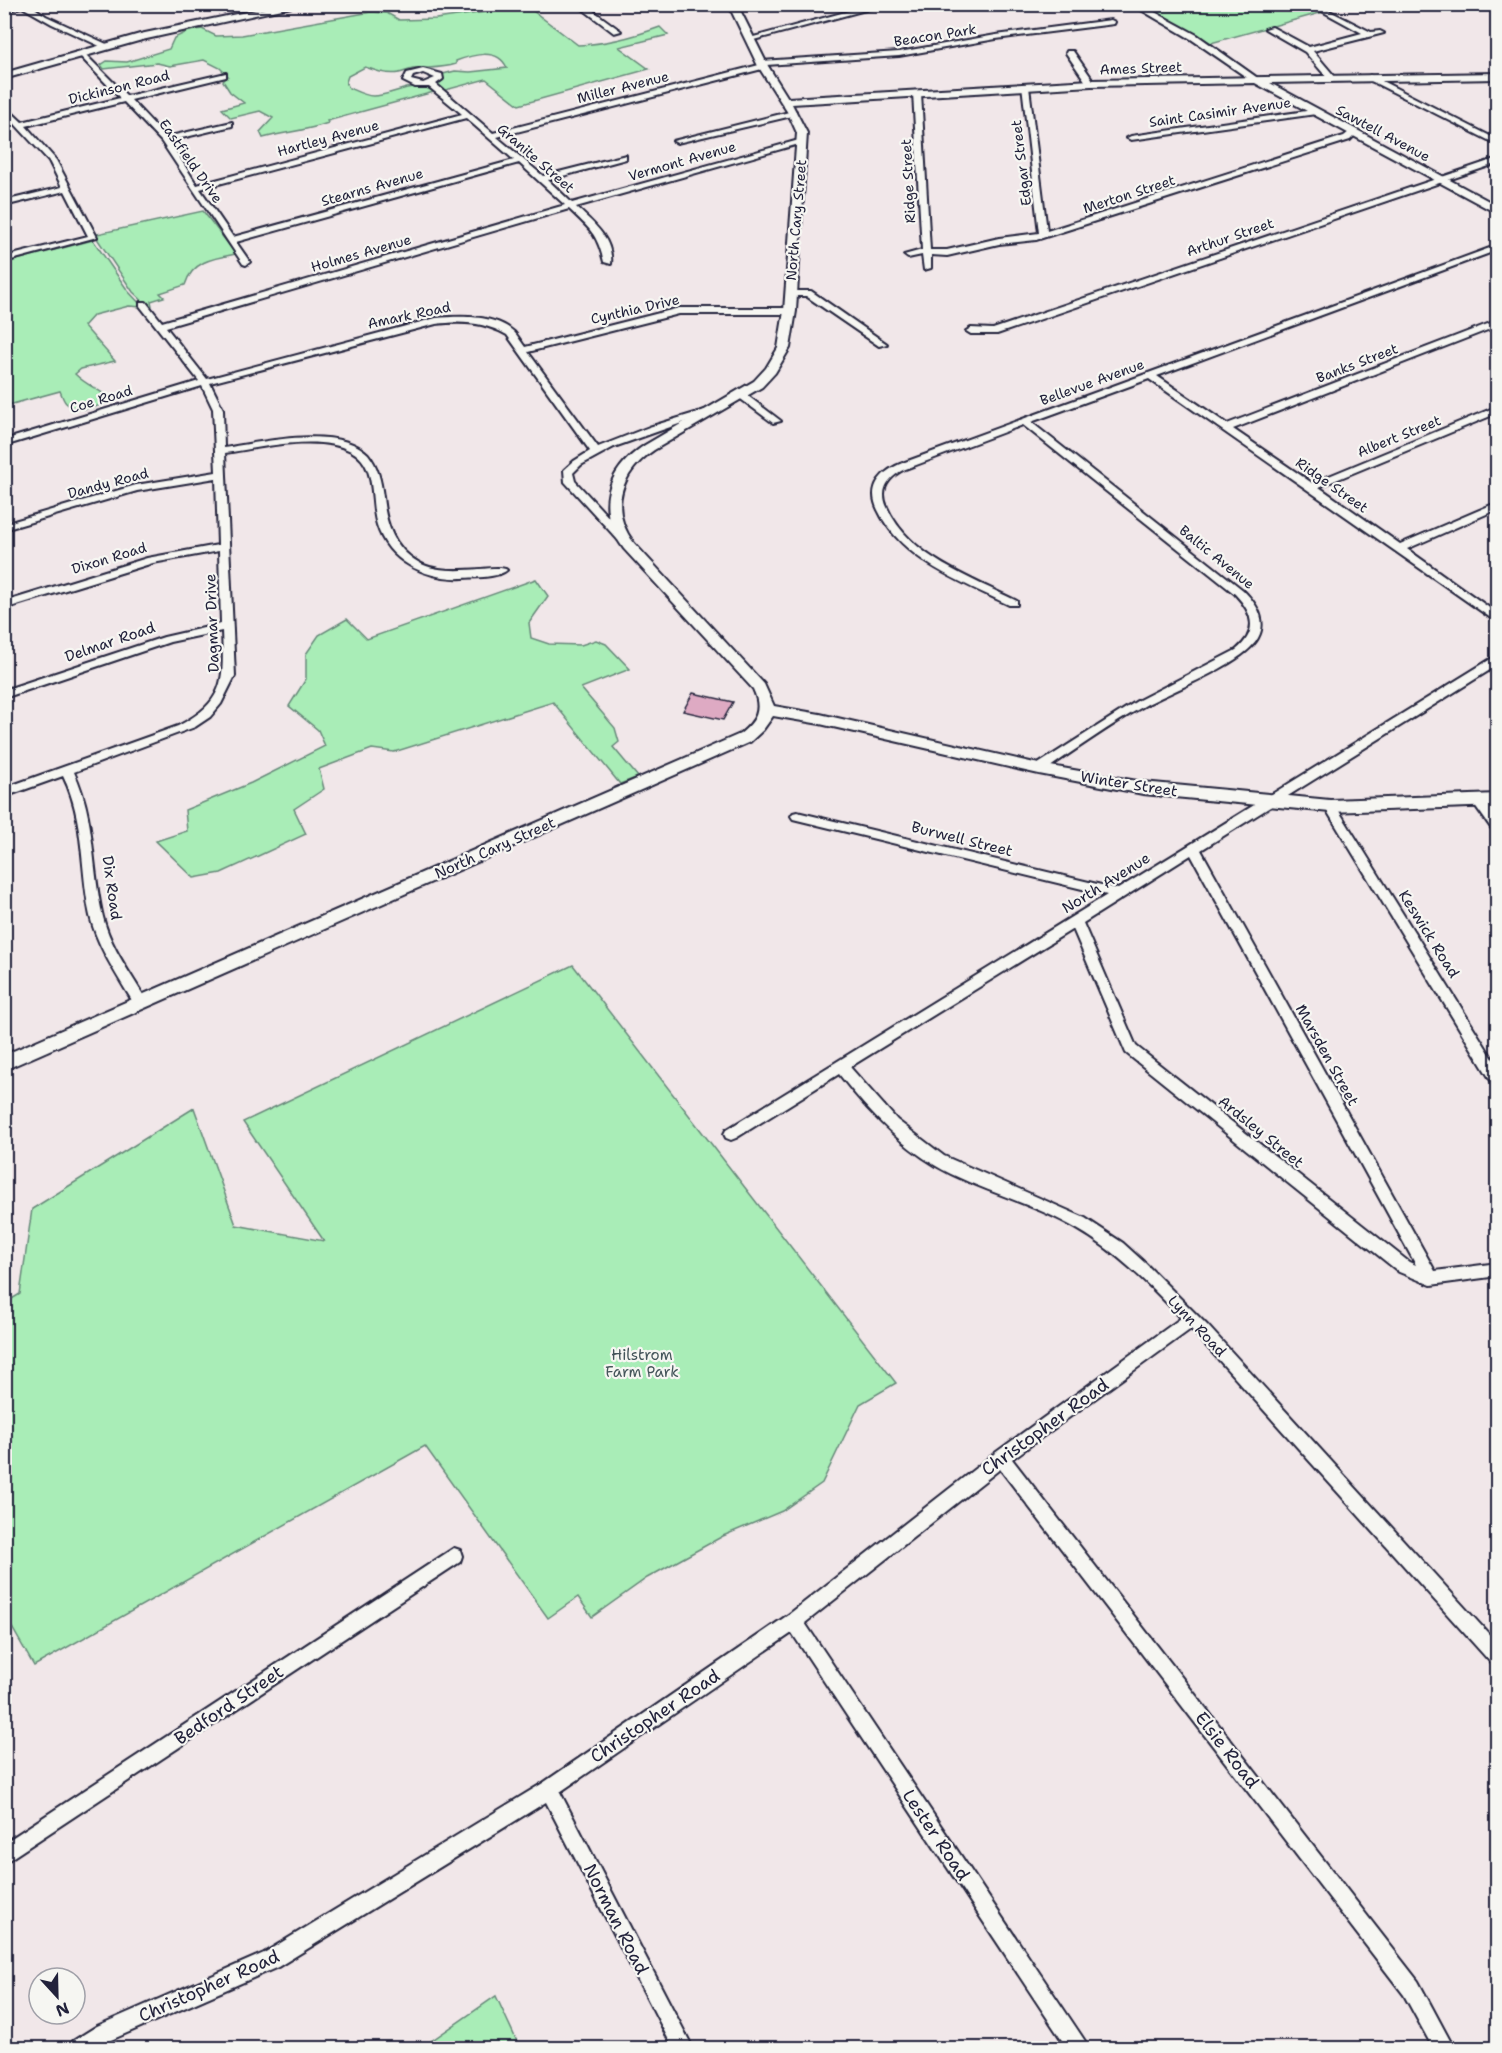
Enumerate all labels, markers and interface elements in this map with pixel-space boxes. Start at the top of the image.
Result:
street label: Beacon Park [893,20,977,50]
street label: Ames Street [1099,58,1183,78]
street label: Dickinson Road [67,66,171,108]
street label: Miller Avenue [575,67,671,107]
street label: Saint Casimir Avenue [1148,93,1292,131]
street label: Sawtell Avenue [1333,101,1433,165]
street label: Eastfield Drive [155,115,227,207]
street label: Hartley Avenue [275,116,381,160]
street label: Granite Street [494,119,578,197]
street label: Edgar Street [1007,119,1035,207]
street label: Vermont Avenue [626,137,738,185]
street label: Ridge Street [897,138,919,224]
street label: North Cary Street [782,159,810,281]
street label: Stearns Avenue [319,164,425,210]
street label: Merton Street [1081,171,1177,217]
street label: Arthur Street [1184,214,1276,260]
street label: Holmes Avenue [309,230,413,276]
street label: Cynthia Drive [589,290,681,328]
street label: Amark Road [366,297,452,333]
street label: Banks Street [1314,339,1400,387]
street label: Bellevue Avenue [1037,355,1147,409]
street label: Coe Road [67,381,135,417]
street label: Albert Street [1355,411,1443,461]
street label: Ridge Street [1292,453,1372,517]
street label: Dandy Road [66,464,150,502]
street label: Baltic Avenue [1176,521,1258,593]
street label: Dixon Road [69,538,149,578]
street label: Dagmar Drive [200,573,224,673]
street label: Delmar Road [62,617,158,667]
street label: Winter Street [1079,766,1179,802]
street label: North Cary Street [431,812,559,884]
street label: Burwell Street [909,817,1015,861]
street label: North Avenue [1058,848,1154,918]
street label: Dix Road [98,855,126,922]
street label: Keswick Road [1394,886,1464,982]
street label: Marsden Street [1291,1001,1363,1109]
street label: Ardsley Street [1214,1091,1308,1173]
street label: Lynn Road [1163,1291,1231,1361]
park label: Hilstrom Farm Park [605,1345,679,1382]
street label: Christopher Road [977,1373,1113,1481]
street label: Bedford Street [170,1660,288,1750]
street label: Christopher Road [585,1664,725,1768]
street label: Elsie Road [1189,1707,1265,1793]
street label: Lester Road [897,1785,975,1885]
street label: Norman Road [578,1860,654,1978]
street label: Christopher Road [135,1944,283,2028]
north arrow [27,1966,87,2026]
text: N [53,1997,72,2022]

